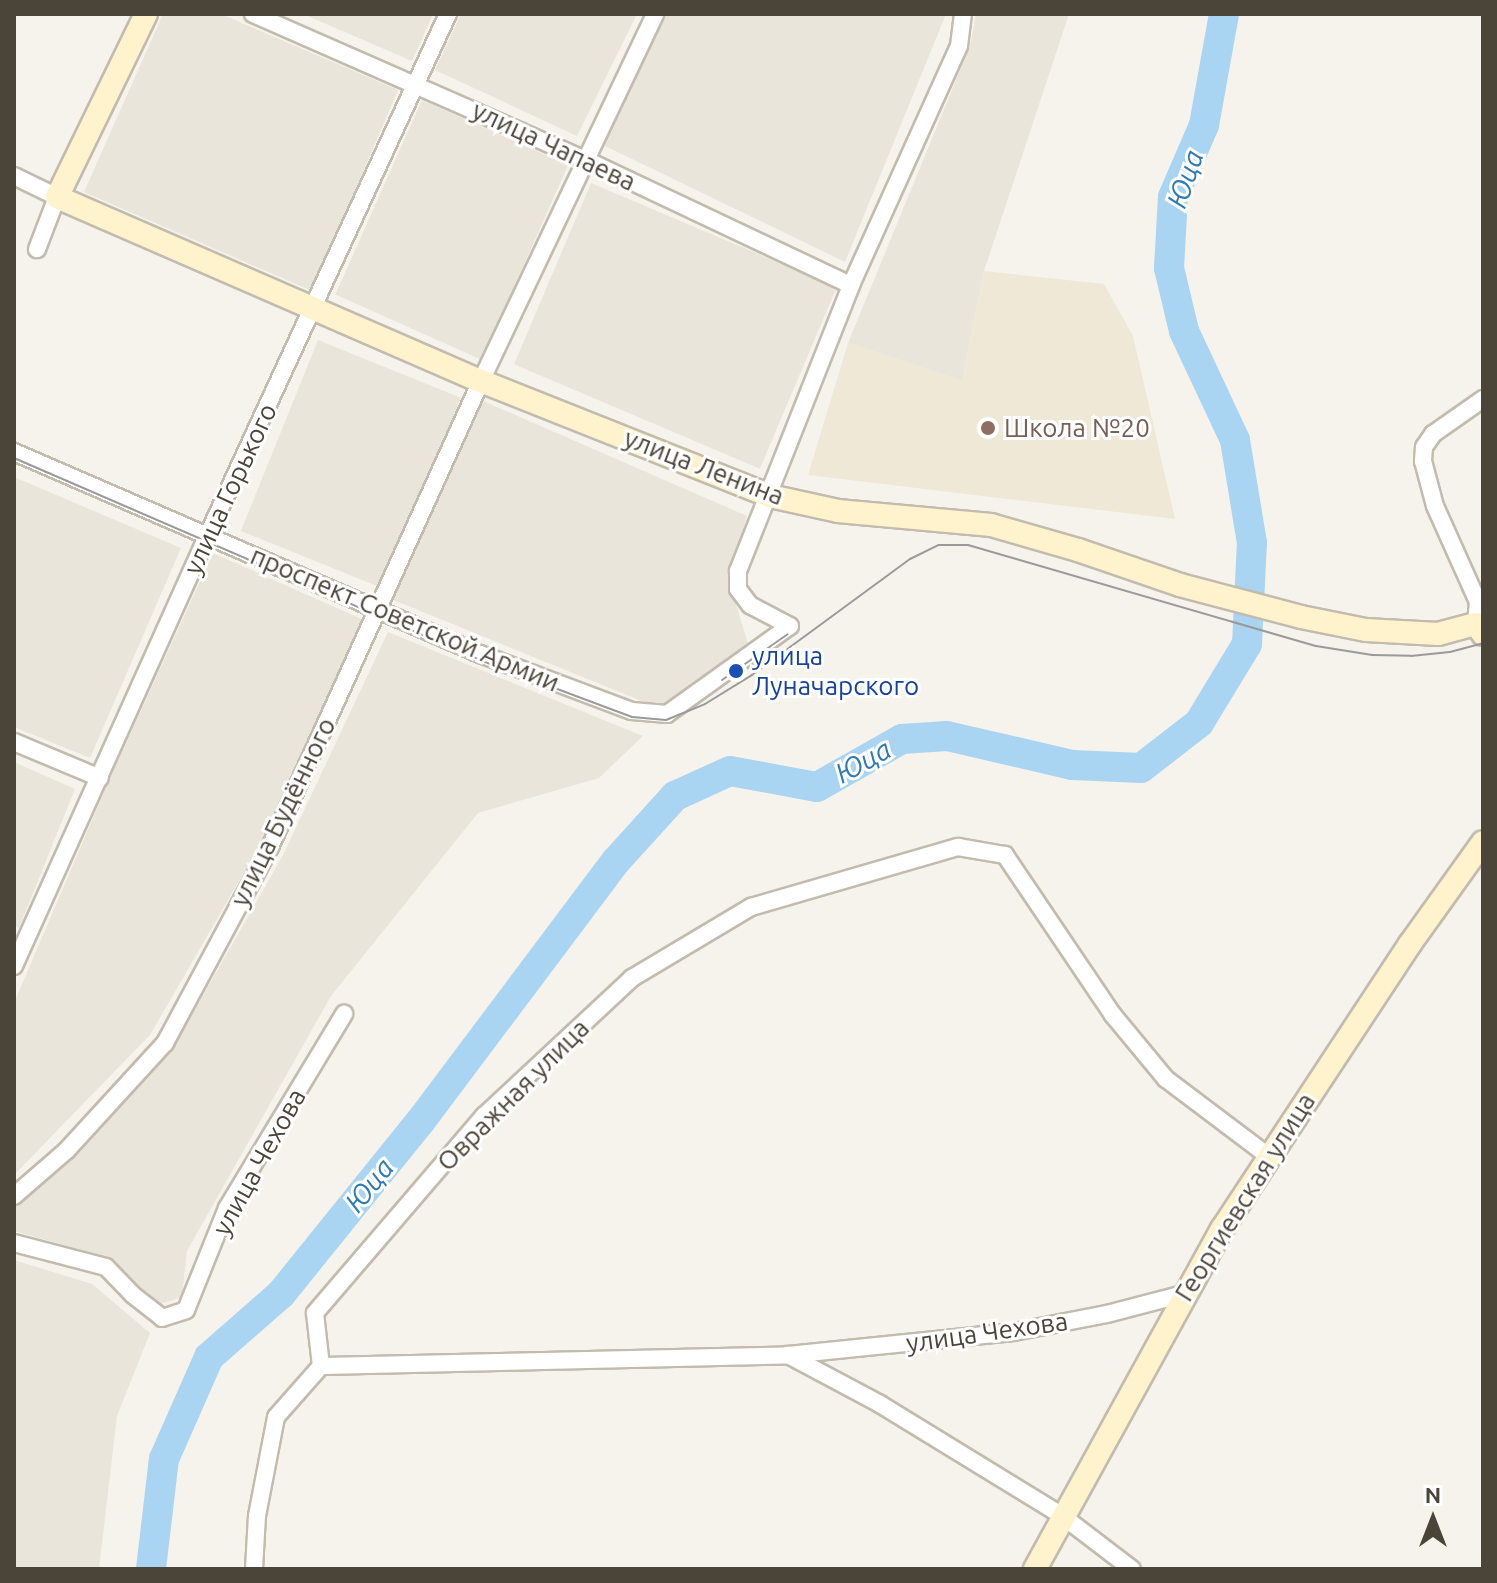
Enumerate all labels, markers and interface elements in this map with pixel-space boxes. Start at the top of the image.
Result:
street label: улица Чапаева [467,94,641,198]
water label: Юца [1160,146,1210,212]
street label: улица Горького [177,399,283,579]
place label: Школа №20 [1004,412,1150,444]
marker: Школа №20 [979,419,997,437]
street label: улица Ленина [620,422,788,512]
street label: проспект Советской Армии [246,540,564,698]
place label: улица Луначарского [752,640,919,702]
marker: улица Луначарского [727,662,745,680]
street label: улица Будённого [224,713,342,911]
water label: Юца [829,732,897,790]
street label: Овражная улица [431,1013,595,1177]
street label: улица Чехова [206,1083,312,1241]
street label: Георгиевская улица [1168,1087,1322,1307]
water label: Юца [337,1152,401,1218]
street label: улица Чехова [904,1305,1070,1359]
north arrow [1393,1479,1473,1559]
text: N [1425,1482,1441,1507]

